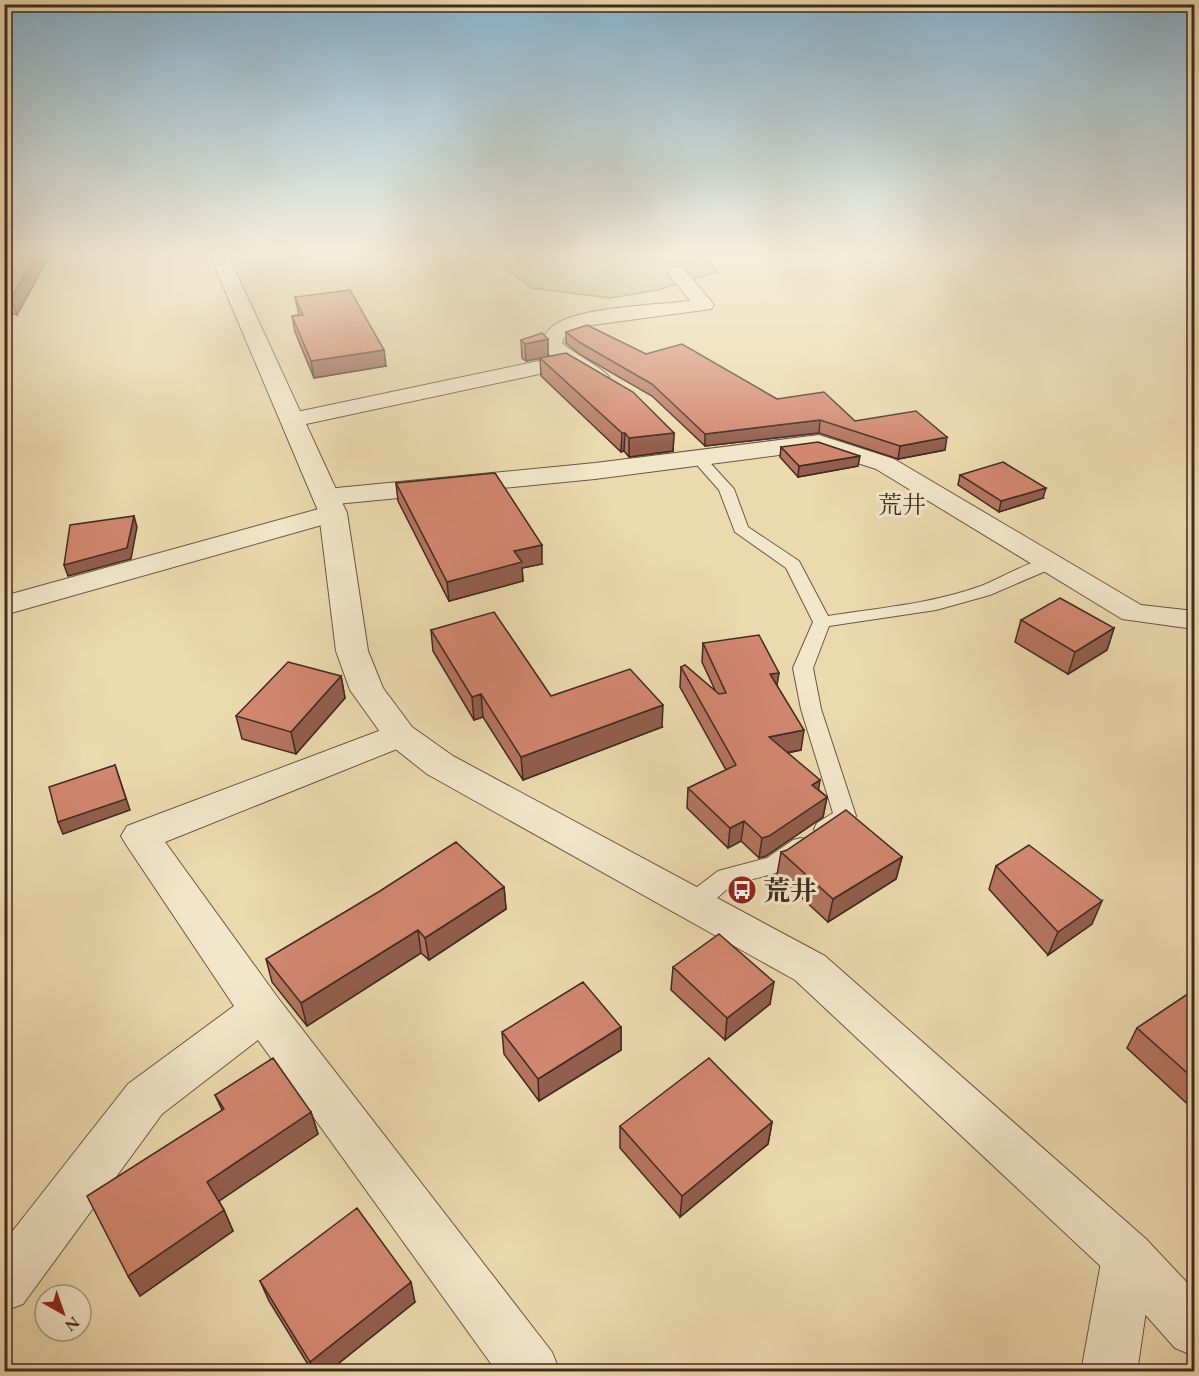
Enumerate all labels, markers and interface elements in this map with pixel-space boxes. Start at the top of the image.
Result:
district label: 荒井 [878,489,926,520]
place label: 荒井 [763,873,817,908]
bus stop icon: 荒井 [726,874,758,906]
north arrow [33,1283,93,1343]
text: N [61,1312,84,1336]

